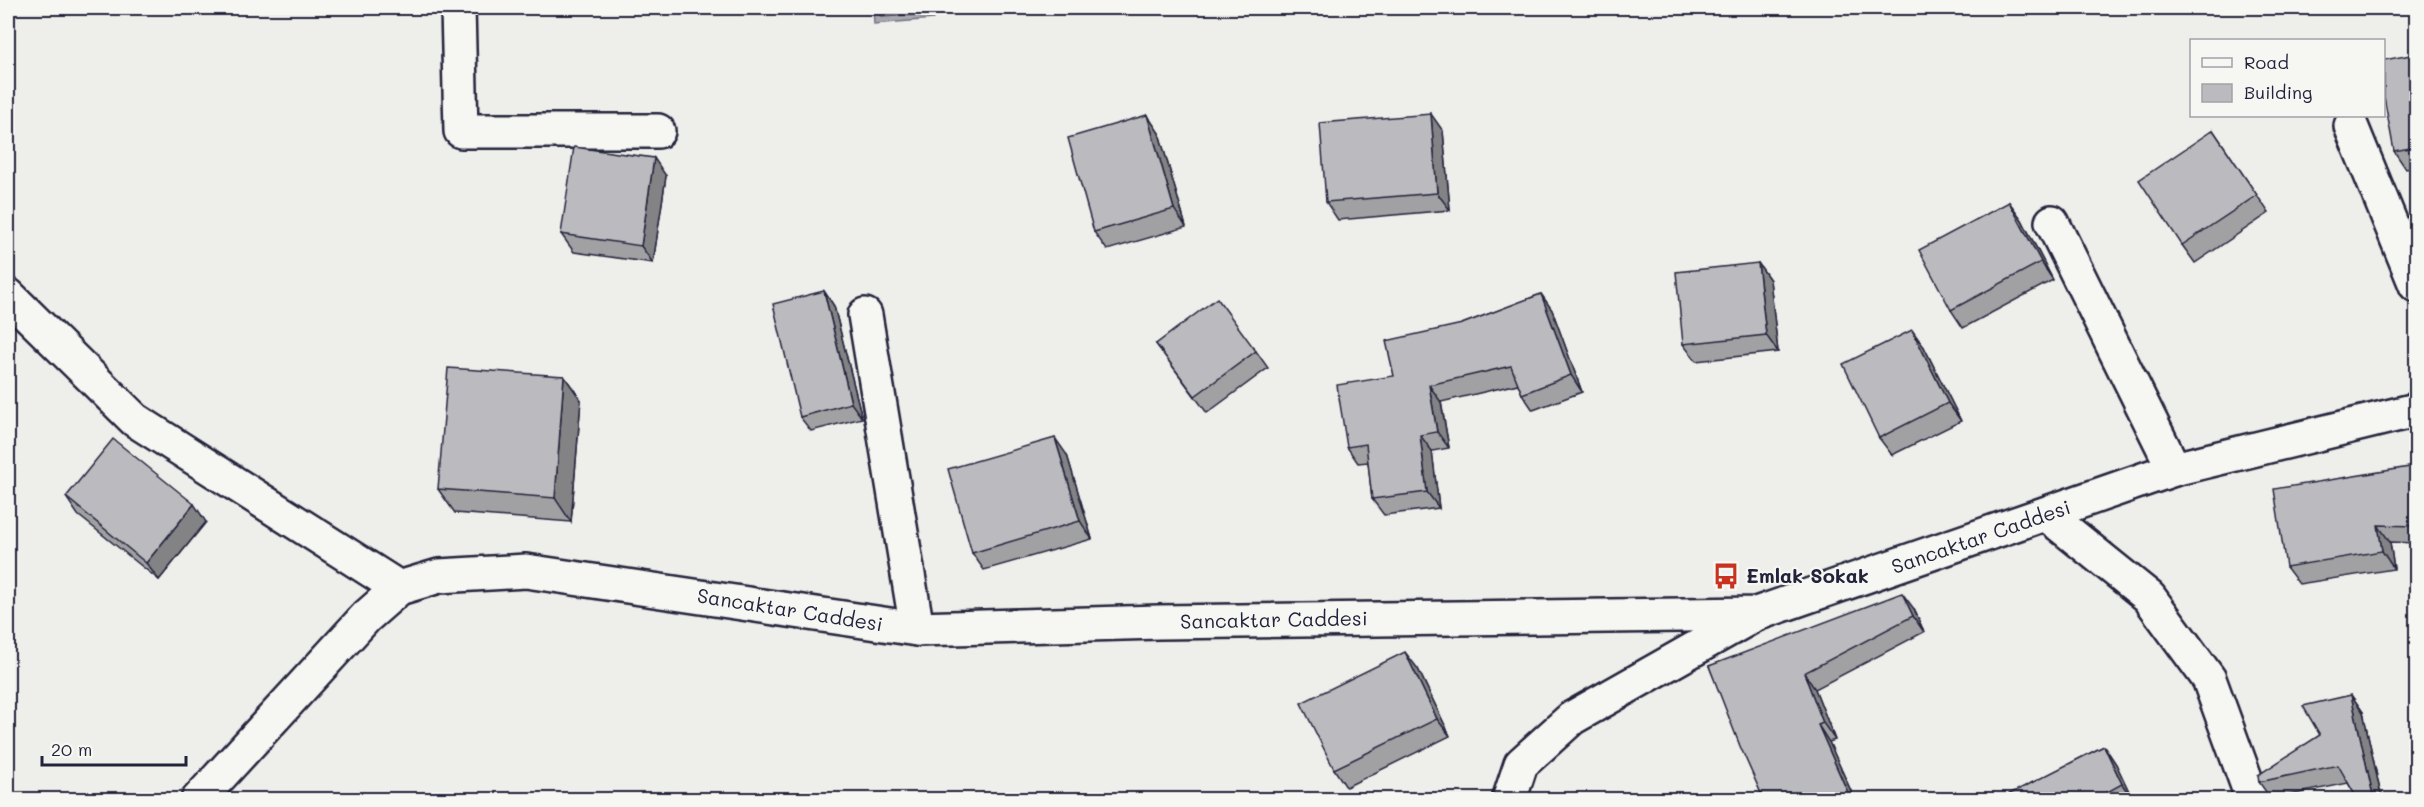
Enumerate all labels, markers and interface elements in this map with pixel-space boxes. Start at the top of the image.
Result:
legend [2190,39,2385,117]
text: Road [2244,50,2289,74]
text: Building [2244,80,2312,104]
street label: Sancaktar Caddesi [1888,493,2074,579]
bus stop icon: Emlak Sokak [1711,561,1741,591]
place label: Emlak Sokak [1746,562,1869,588]
street label: Sancaktar Caddesi [695,581,885,637]
street label: Sancaktar Caddesi [1180,604,1368,634]
scale bar [42,729,186,767]
text: 20 m [51,737,92,761]

